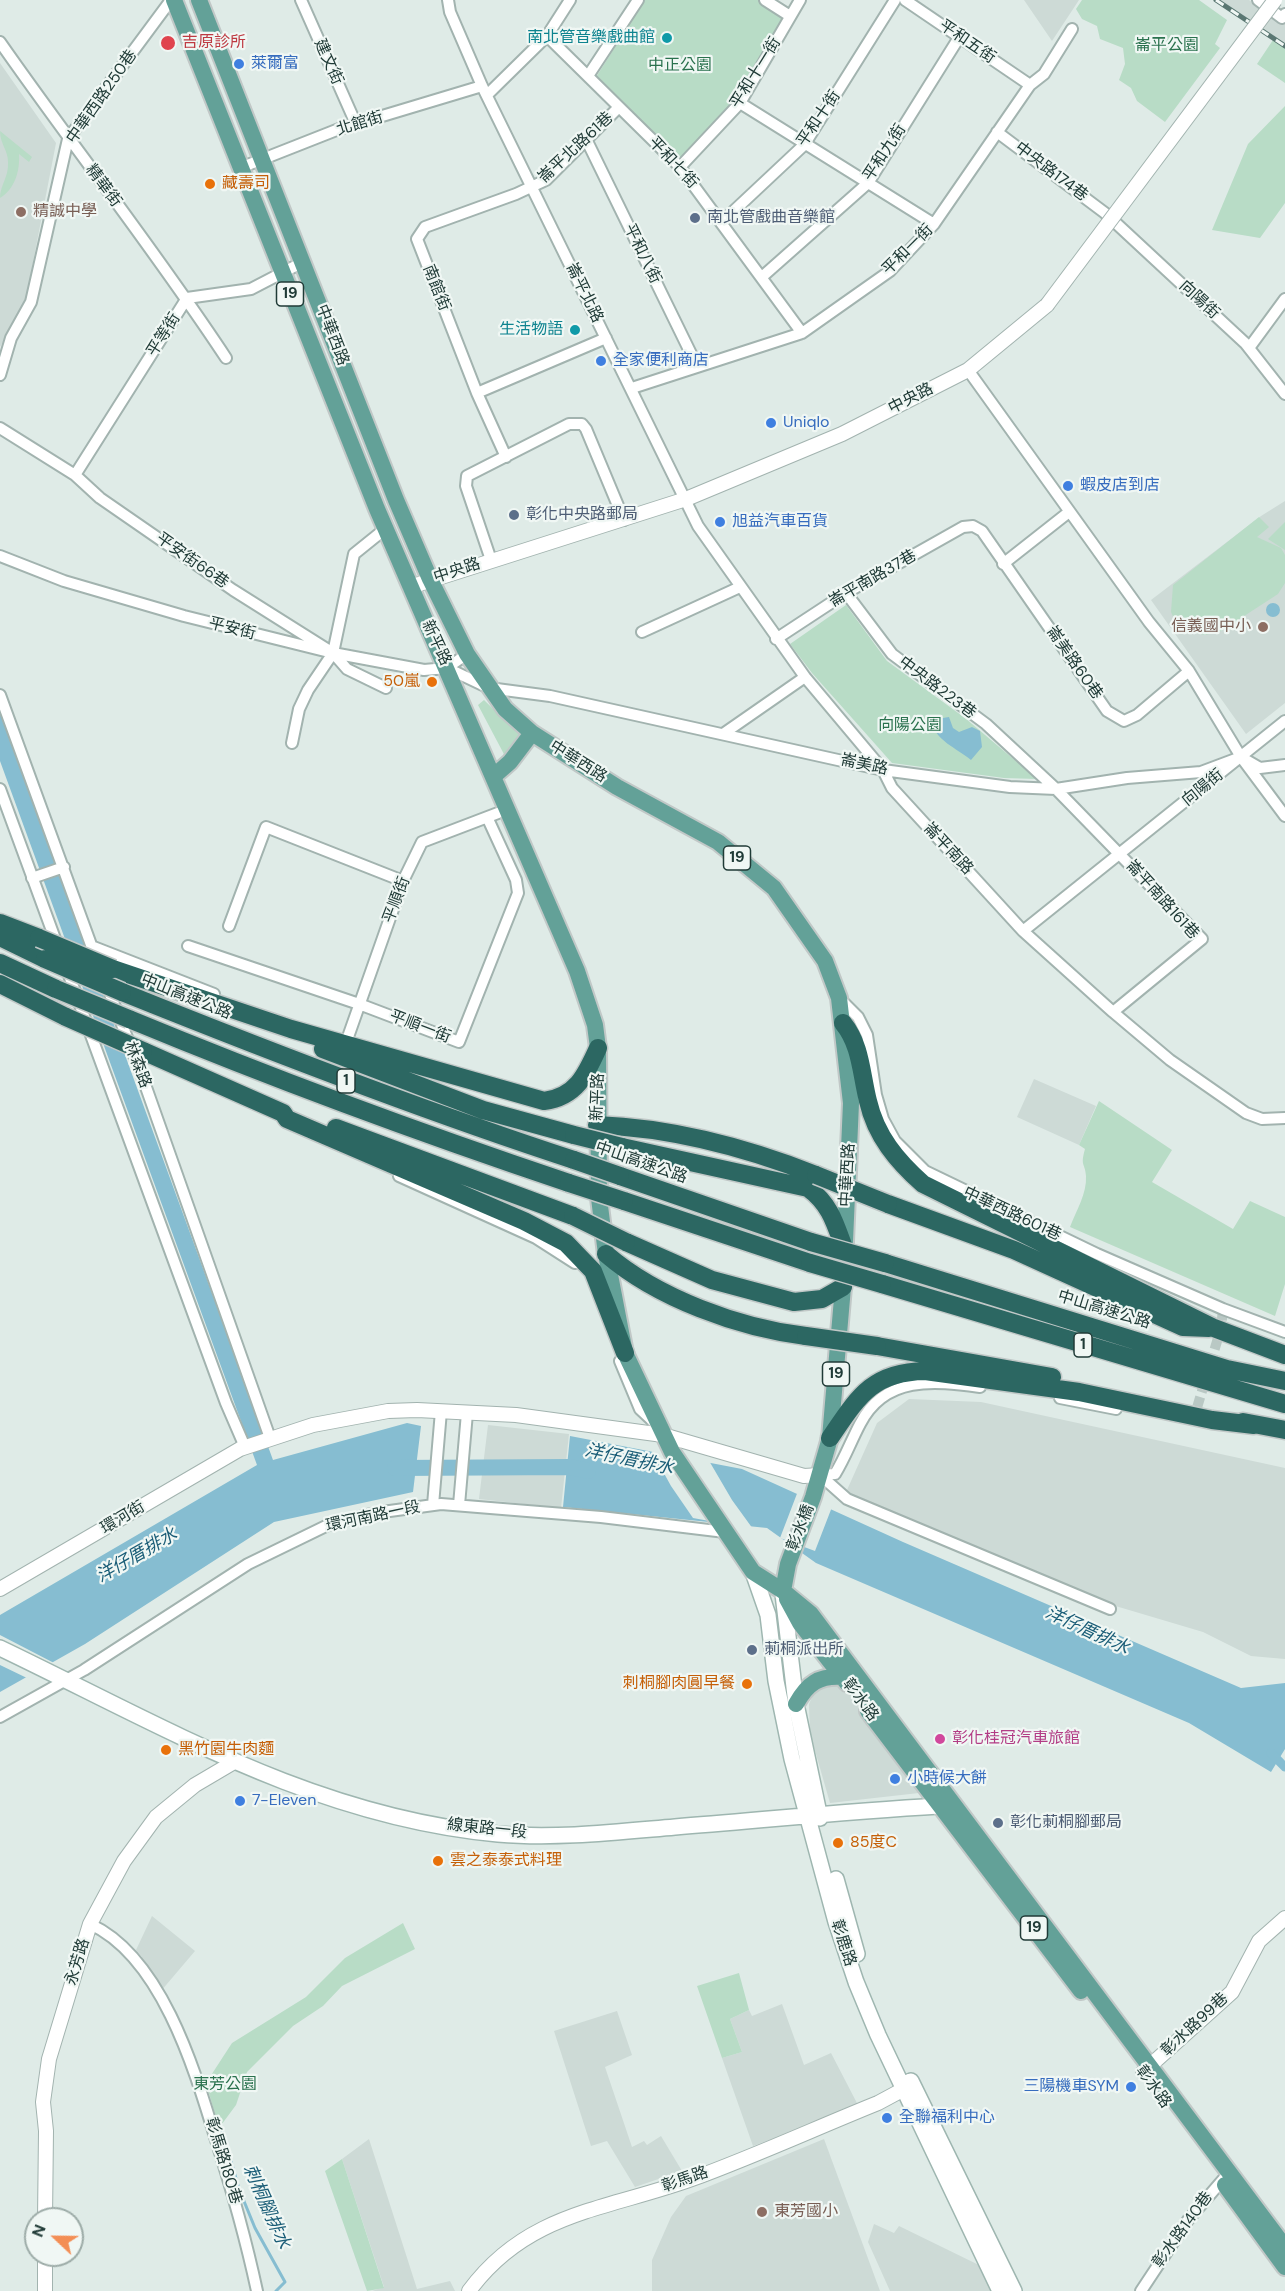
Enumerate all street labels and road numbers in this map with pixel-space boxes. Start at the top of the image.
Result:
street label: 平和五街 [935,16,999,68]
street label: 平和十一街 [727,34,785,112]
street label: 建文街 [309,36,347,88]
street label: 中華西路250巷 [63,46,141,148]
street label: 平和十街 [793,87,845,151]
street label: 北館街 [334,108,386,140]
street label: 崙平北路61巷 [535,109,617,187]
street label: 平和九街 [860,121,910,185]
street label: 平和七街 [644,133,702,193]
street label: 中央路174巷 [1011,138,1091,206]
street label: 精華街 [81,161,125,211]
street label: 平和八街 [619,221,665,287]
street label: 平和一街 [879,221,937,279]
street label: 崙平北路 [561,260,607,326]
street label: 南館街 [418,262,454,314]
street label: 向陽街 [1175,277,1223,323]
road number: 19 [276,282,304,306]
street label: 中華西路 [312,302,352,368]
street label: 平等街 [143,310,185,360]
street label: 中央路 [885,380,937,418]
street label: 平安街66巷 [152,529,232,593]
street label: 崙平南路37巷 [826,546,920,612]
street label: 中央路 [431,554,483,588]
street label: 平安街 [206,614,258,644]
street label: 新平路 [417,617,455,669]
street label: 崙美路60巷 [1042,623,1106,703]
street label: 中央路223巷 [895,653,979,723]
street label: 中華西路 [546,737,610,787]
street label: 崙美路 [839,751,889,779]
street label: 向陽街 [1178,765,1228,811]
street label: 崙平南路 [919,819,977,879]
road number: 19 [724,846,750,870]
street label: 崙平南路161巷 [1121,856,1203,944]
street label: 平順街 [379,874,415,926]
street label: 中山高速公路 [138,970,234,1024]
street label: 平順一街 [387,1007,453,1047]
street label: 林森路 [119,1039,155,1091]
road number: 1 [337,1069,355,1093]
street label: 新平路 [588,1073,608,1121]
street label: 中山高速公路 [592,1138,690,1188]
street label: 中華西路 [837,1143,859,1207]
street label: 中華西路601巷 [960,1183,1064,1245]
street label: 中山高速公路 [1055,1287,1153,1333]
road number: 1 [1074,1333,1092,1357]
road number: 19 [822,1362,850,1386]
street label: 環河街 [97,1497,149,1539]
street label: 環河南路一段 [324,1498,422,1536]
street label: 彰水橋 [783,1502,819,1554]
street label: 彰水路 [838,1675,882,1725]
street label: 線東路一段 [446,1815,528,1843]
road number: 19 [1020,1916,1048,1940]
street label: 彰鹿路 [826,1917,860,1969]
street label: 永芳路 [62,1936,94,1988]
street label: 彰水路99巷 [1158,1989,1232,2061]
street label: 彰水路 [1131,2062,1175,2112]
street label: 彰馬路180巷 [201,2115,245,2207]
street label: 彰馬路 [659,2163,711,2197]
street label: 彰水路140巷 [1149,2188,1217,2272]

